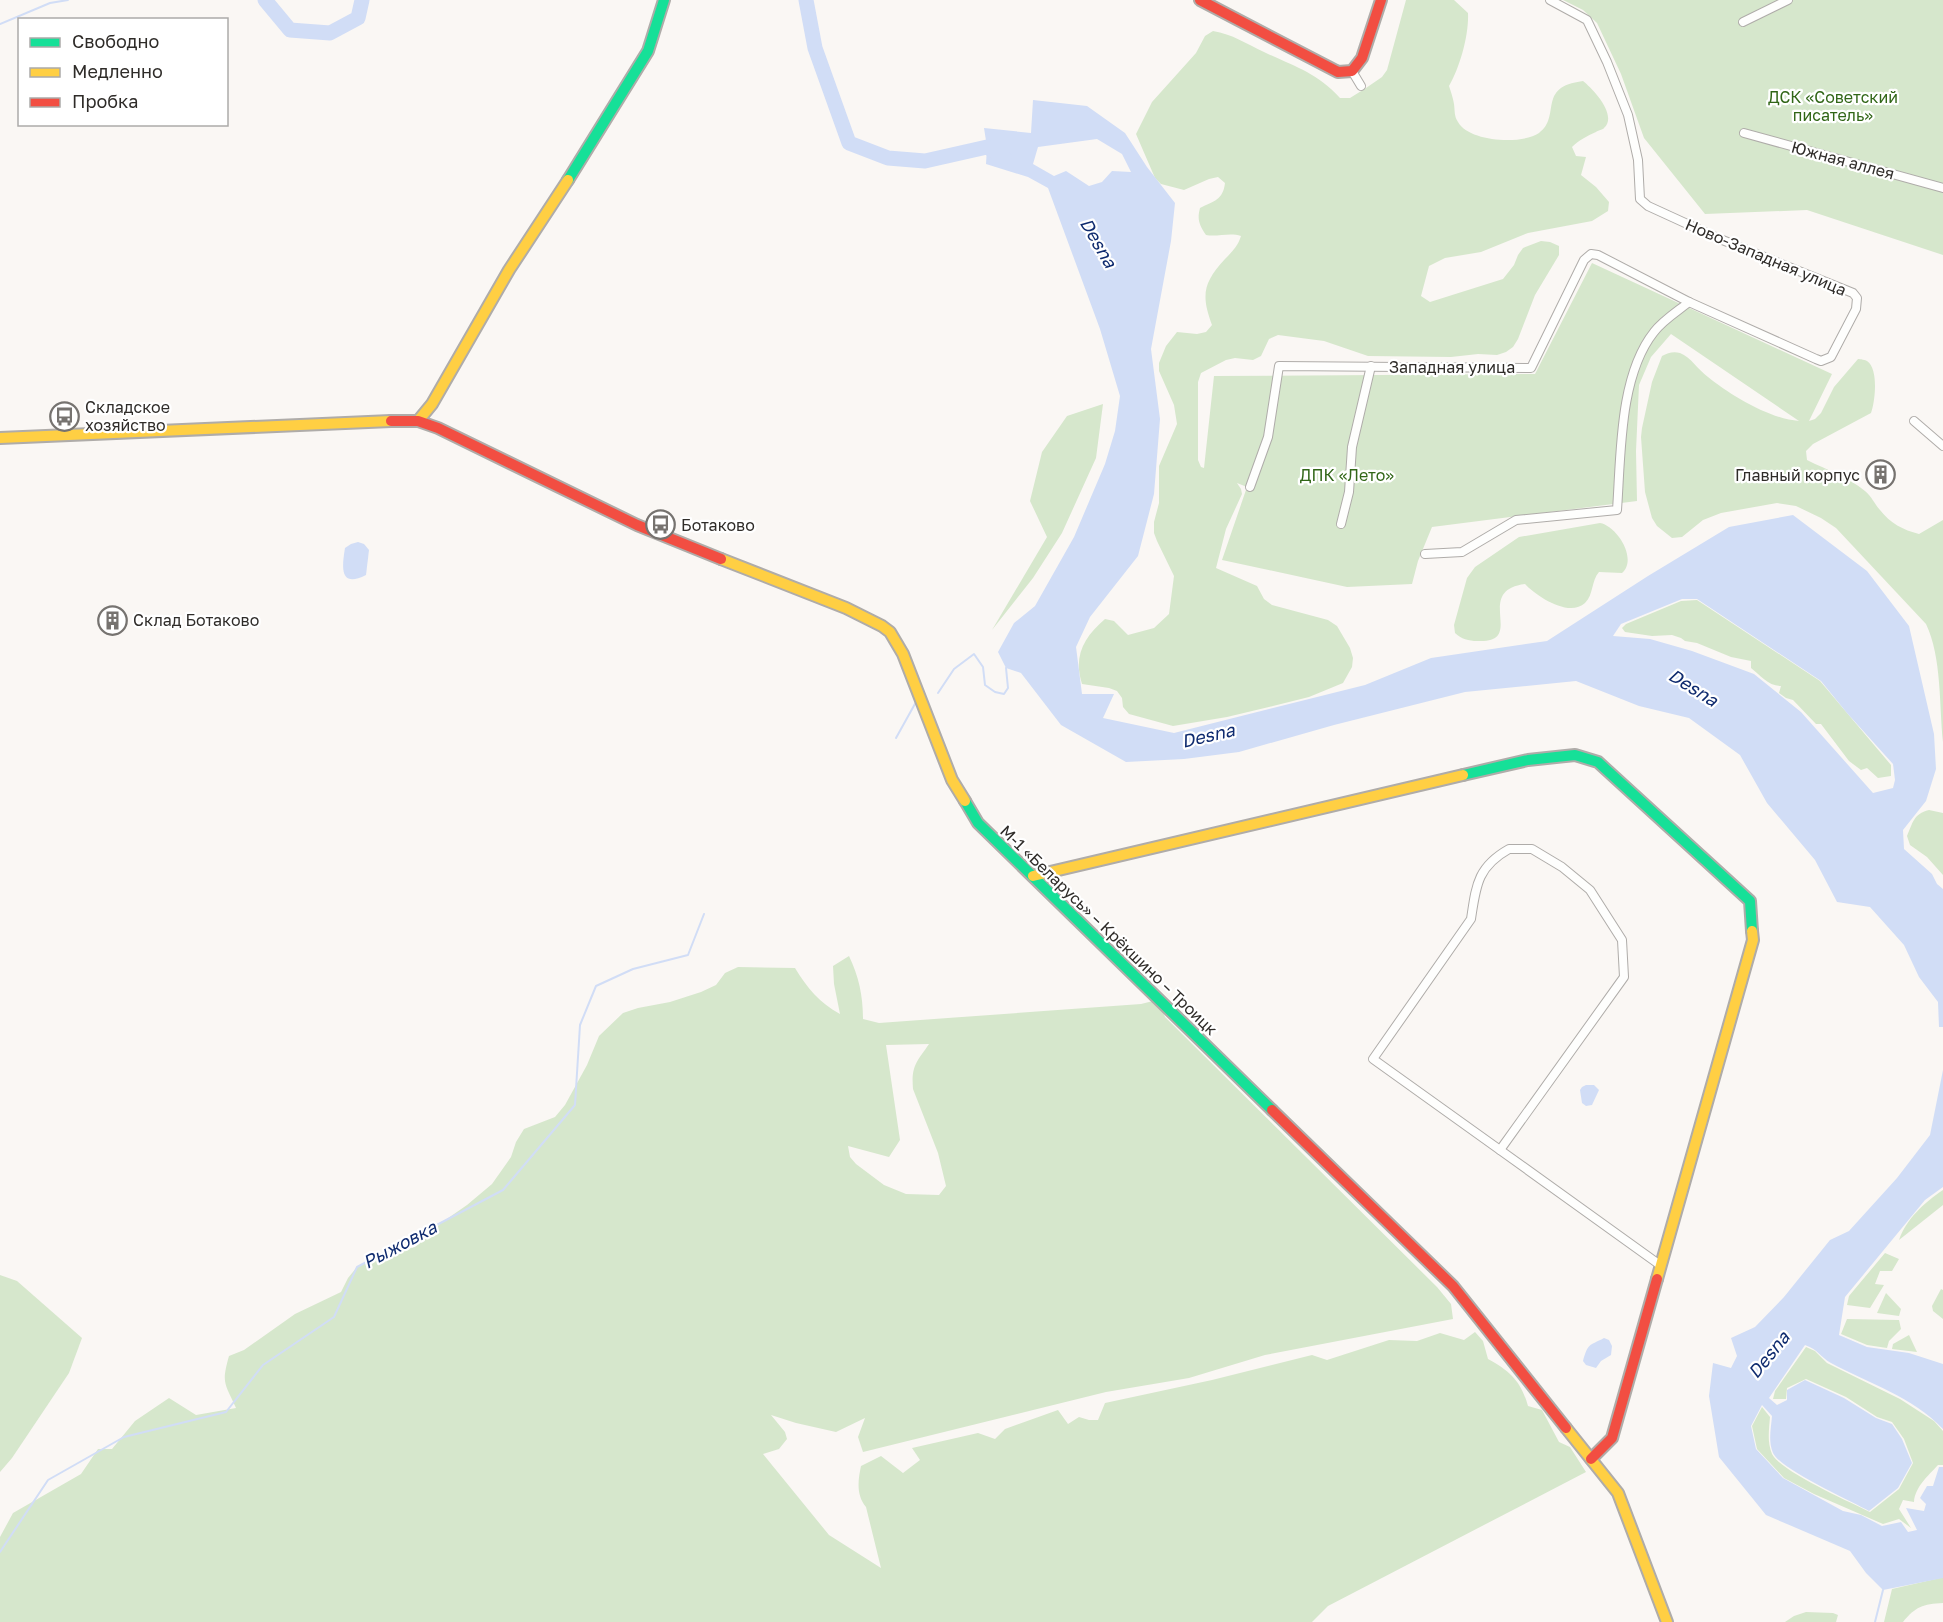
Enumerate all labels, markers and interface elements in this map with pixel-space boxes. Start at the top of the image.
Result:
legend [18,18,228,126]
text: Свободно [72,30,159,52]
text: Медленно [72,60,163,82]
park label: ДСК «Советский писатель» [1768,87,1898,125]
text: Пробка [72,90,138,112]
street label: Южная аллея [1789,137,1897,183]
water label: Desna [1076,214,1122,272]
street label: Ново-Западная улица [1683,214,1849,300]
street label: Западная улица [1389,357,1515,377]
place label: Складское хозяйство [85,397,170,435]
bus stop icon: Складское хозяйство [48,400,80,432]
building icon: Главный корпус [1865,459,1897,491]
park label: ДПК «Лето» [1300,465,1394,485]
place label: Главный корпус [1735,465,1860,485]
bus stop icon: Ботаково [644,509,676,541]
place label: Ботаково [681,515,755,535]
building icon: Склад Ботаково [96,604,128,636]
place label: Склад Ботаково [133,610,259,630]
water label: Desna [1665,664,1723,711]
water label: Desna [1179,718,1237,752]
street label: М-1 «Беларусь» – Крёкшино – Троицк [996,821,1222,1039]
water label: Рыжовка [359,1215,441,1273]
water label: Desna [1743,1326,1794,1382]

